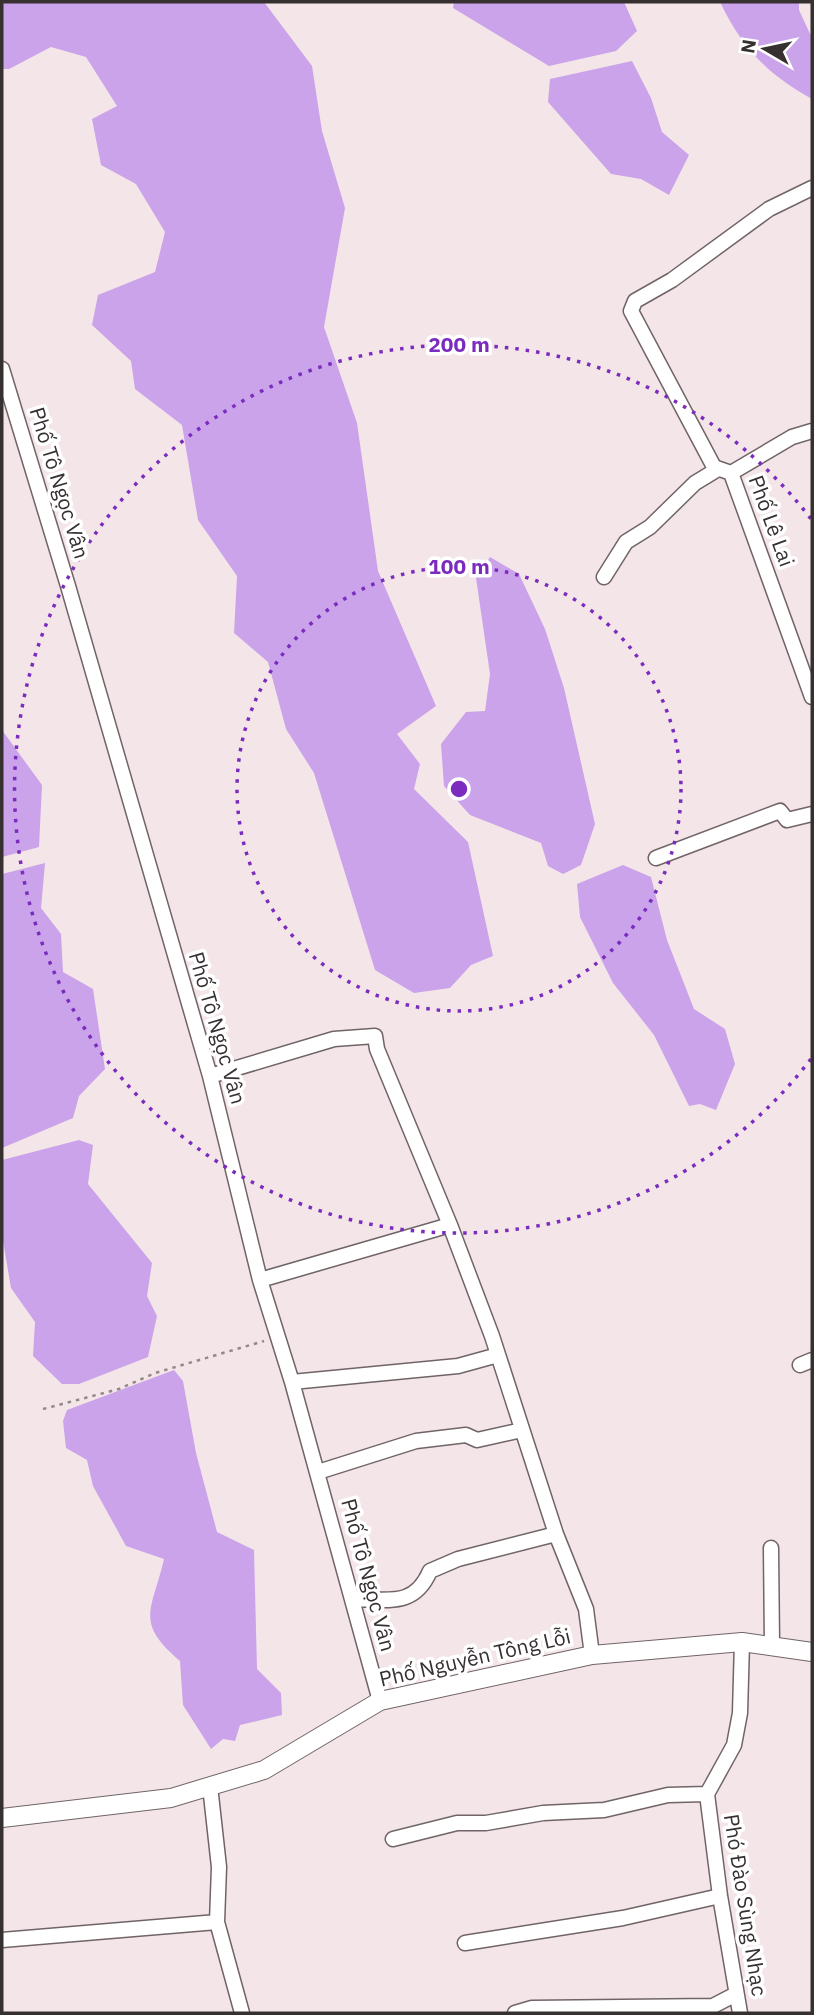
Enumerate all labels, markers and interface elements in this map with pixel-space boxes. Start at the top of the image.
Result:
north arrow [730,14,800,84]
text: N [735,38,761,55]
text: 200 m [428,330,490,358]
street label: Phố Tô Ngọc Vân [24,403,96,562]
street label: Phố Lê Lai [743,471,801,570]
text: 100 m [428,552,490,580]
centre of rings [447,777,471,801]
street label: Phố Tô Ngọc Vân [183,948,253,1107]
street label: Phố Tô Ngọc Vân [335,1495,403,1654]
street label: Phố Nguyễn Tông Lỗi [376,1621,573,1693]
street label: Phó Đào Sùng Nhạc [718,1812,774,1998]

